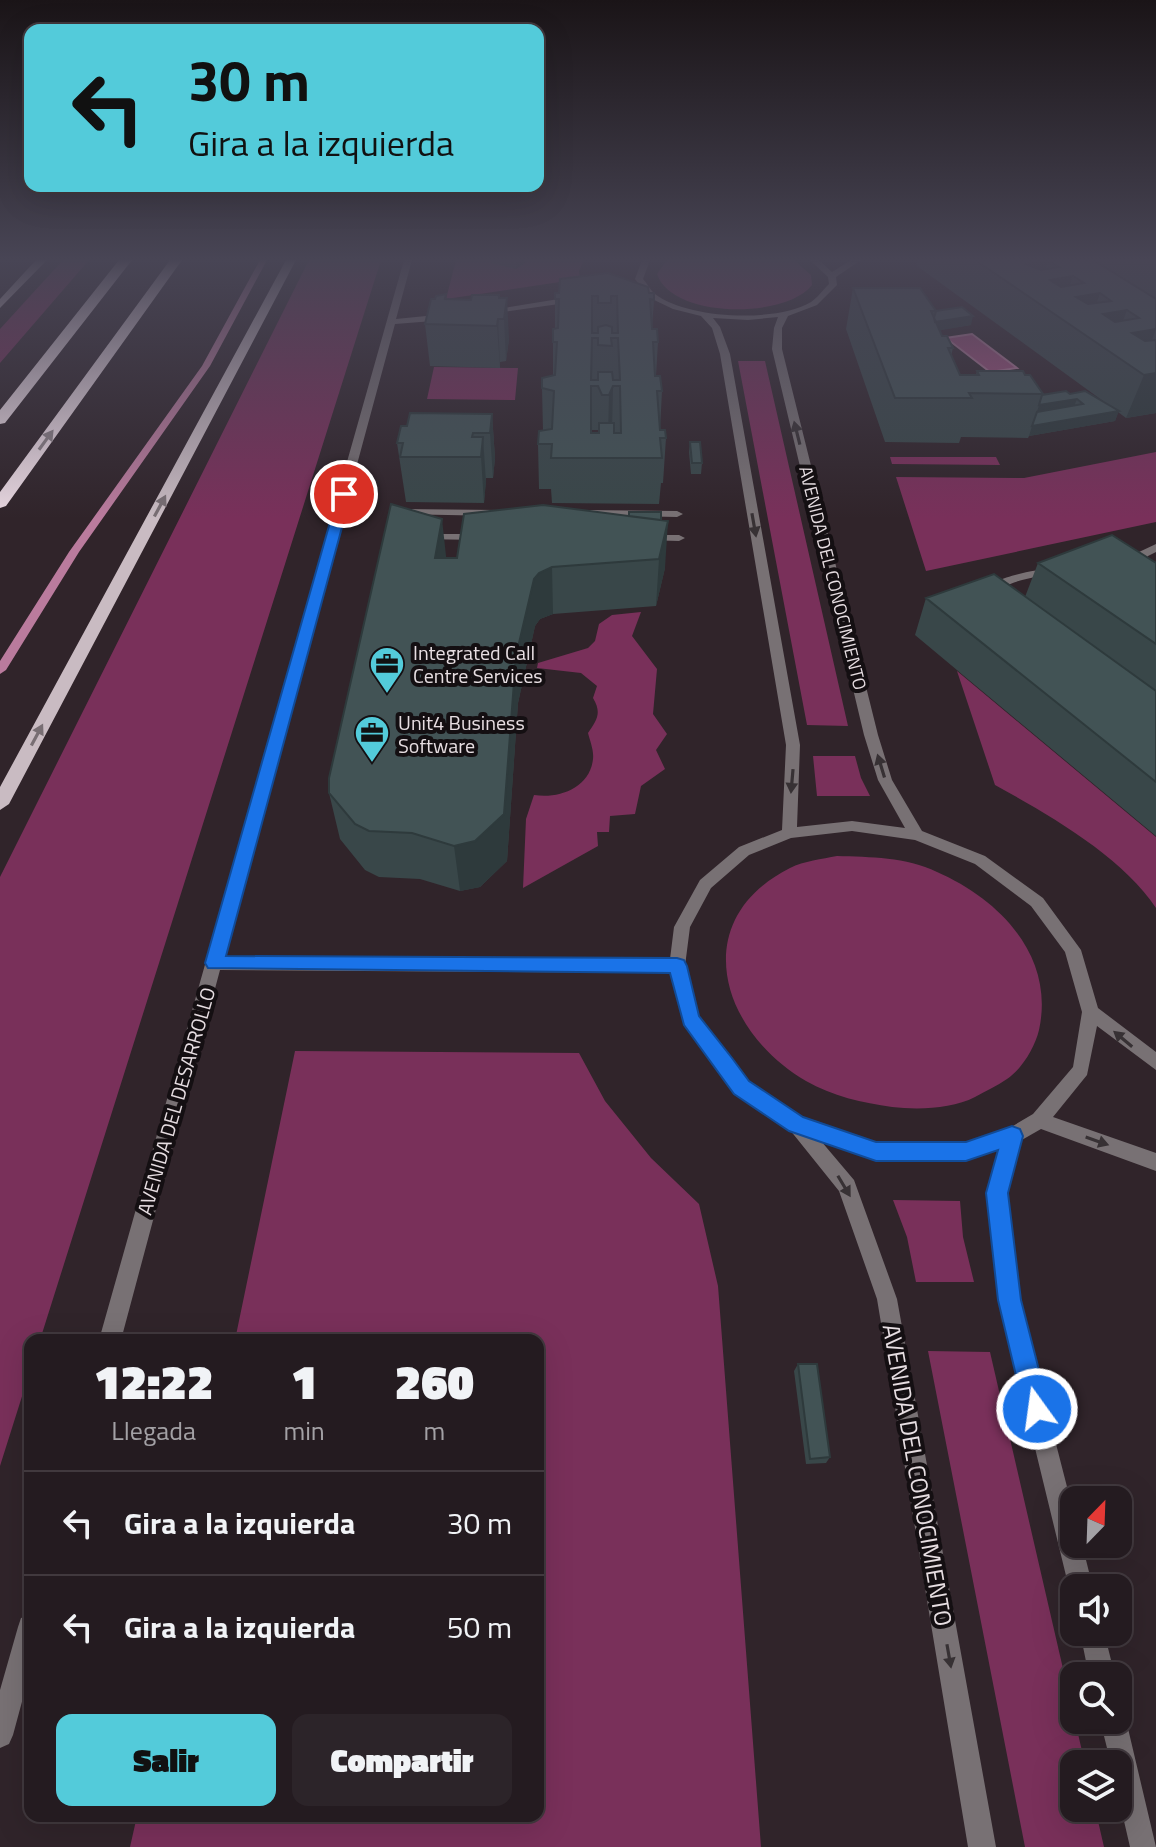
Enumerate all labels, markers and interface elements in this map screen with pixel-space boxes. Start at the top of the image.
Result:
text: 30 m [188,38,310,123]
icon: left [56,56,160,160]
text: Gira a la izquierda [188,115,454,170]
one-way arrow [791,420,803,445]
one-way arrow [38,429,53,450]
pin [310,460,378,528]
street label: AVENIDA DEL CONOCIMIENTO [792,463,874,693]
icon: arrive [322,472,366,516]
one-way arrow [153,495,166,518]
one-way arrow [749,513,761,538]
place label: Integrated Call Centre Services [413,637,543,691]
office icon: Integrated Call Centre Services [368,645,406,695]
place label: Unit4 Business Software [398,707,525,761]
office icon: Unit4 Business Software [353,714,391,764]
one-way arrow [30,724,43,747]
one-way arrow [874,754,887,778]
one-way arrow [785,769,798,794]
street label: AVENIDA DEL DESARROLLO [129,983,223,1219]
one-way arrow [1113,1031,1133,1048]
one-way arrow [1086,1135,1110,1148]
one-way arrow [837,1175,851,1197]
street label: AVENIDA DEL CONOCIMIENTO [874,1321,962,1629]
text: 12:22 [94,1345,213,1418]
text: 1 [291,1345,317,1418]
text: 260 [395,1345,474,1418]
position arrow [995,1367,1079,1451]
text: Llegada [111,1411,196,1450]
text: min [283,1411,325,1450]
text: m [424,1411,445,1450]
north arrow [1060,1486,1132,1558]
map controls [1060,1486,1132,1822]
text: Gira a la izquierda [124,1500,355,1546]
text: 30 m [447,1500,512,1546]
icon: left [56,1501,100,1545]
button: sound [1060,1574,1132,1646]
text: Gira a la izquierda [124,1604,355,1650]
text: 50 m [447,1604,512,1650]
icon: left [56,1605,100,1649]
one-way arrow [943,1644,956,1669]
button: search [1060,1662,1132,1734]
button: Salir [56,1714,276,1806]
button: Compartir [292,1714,512,1806]
button: layers [1060,1750,1132,1822]

